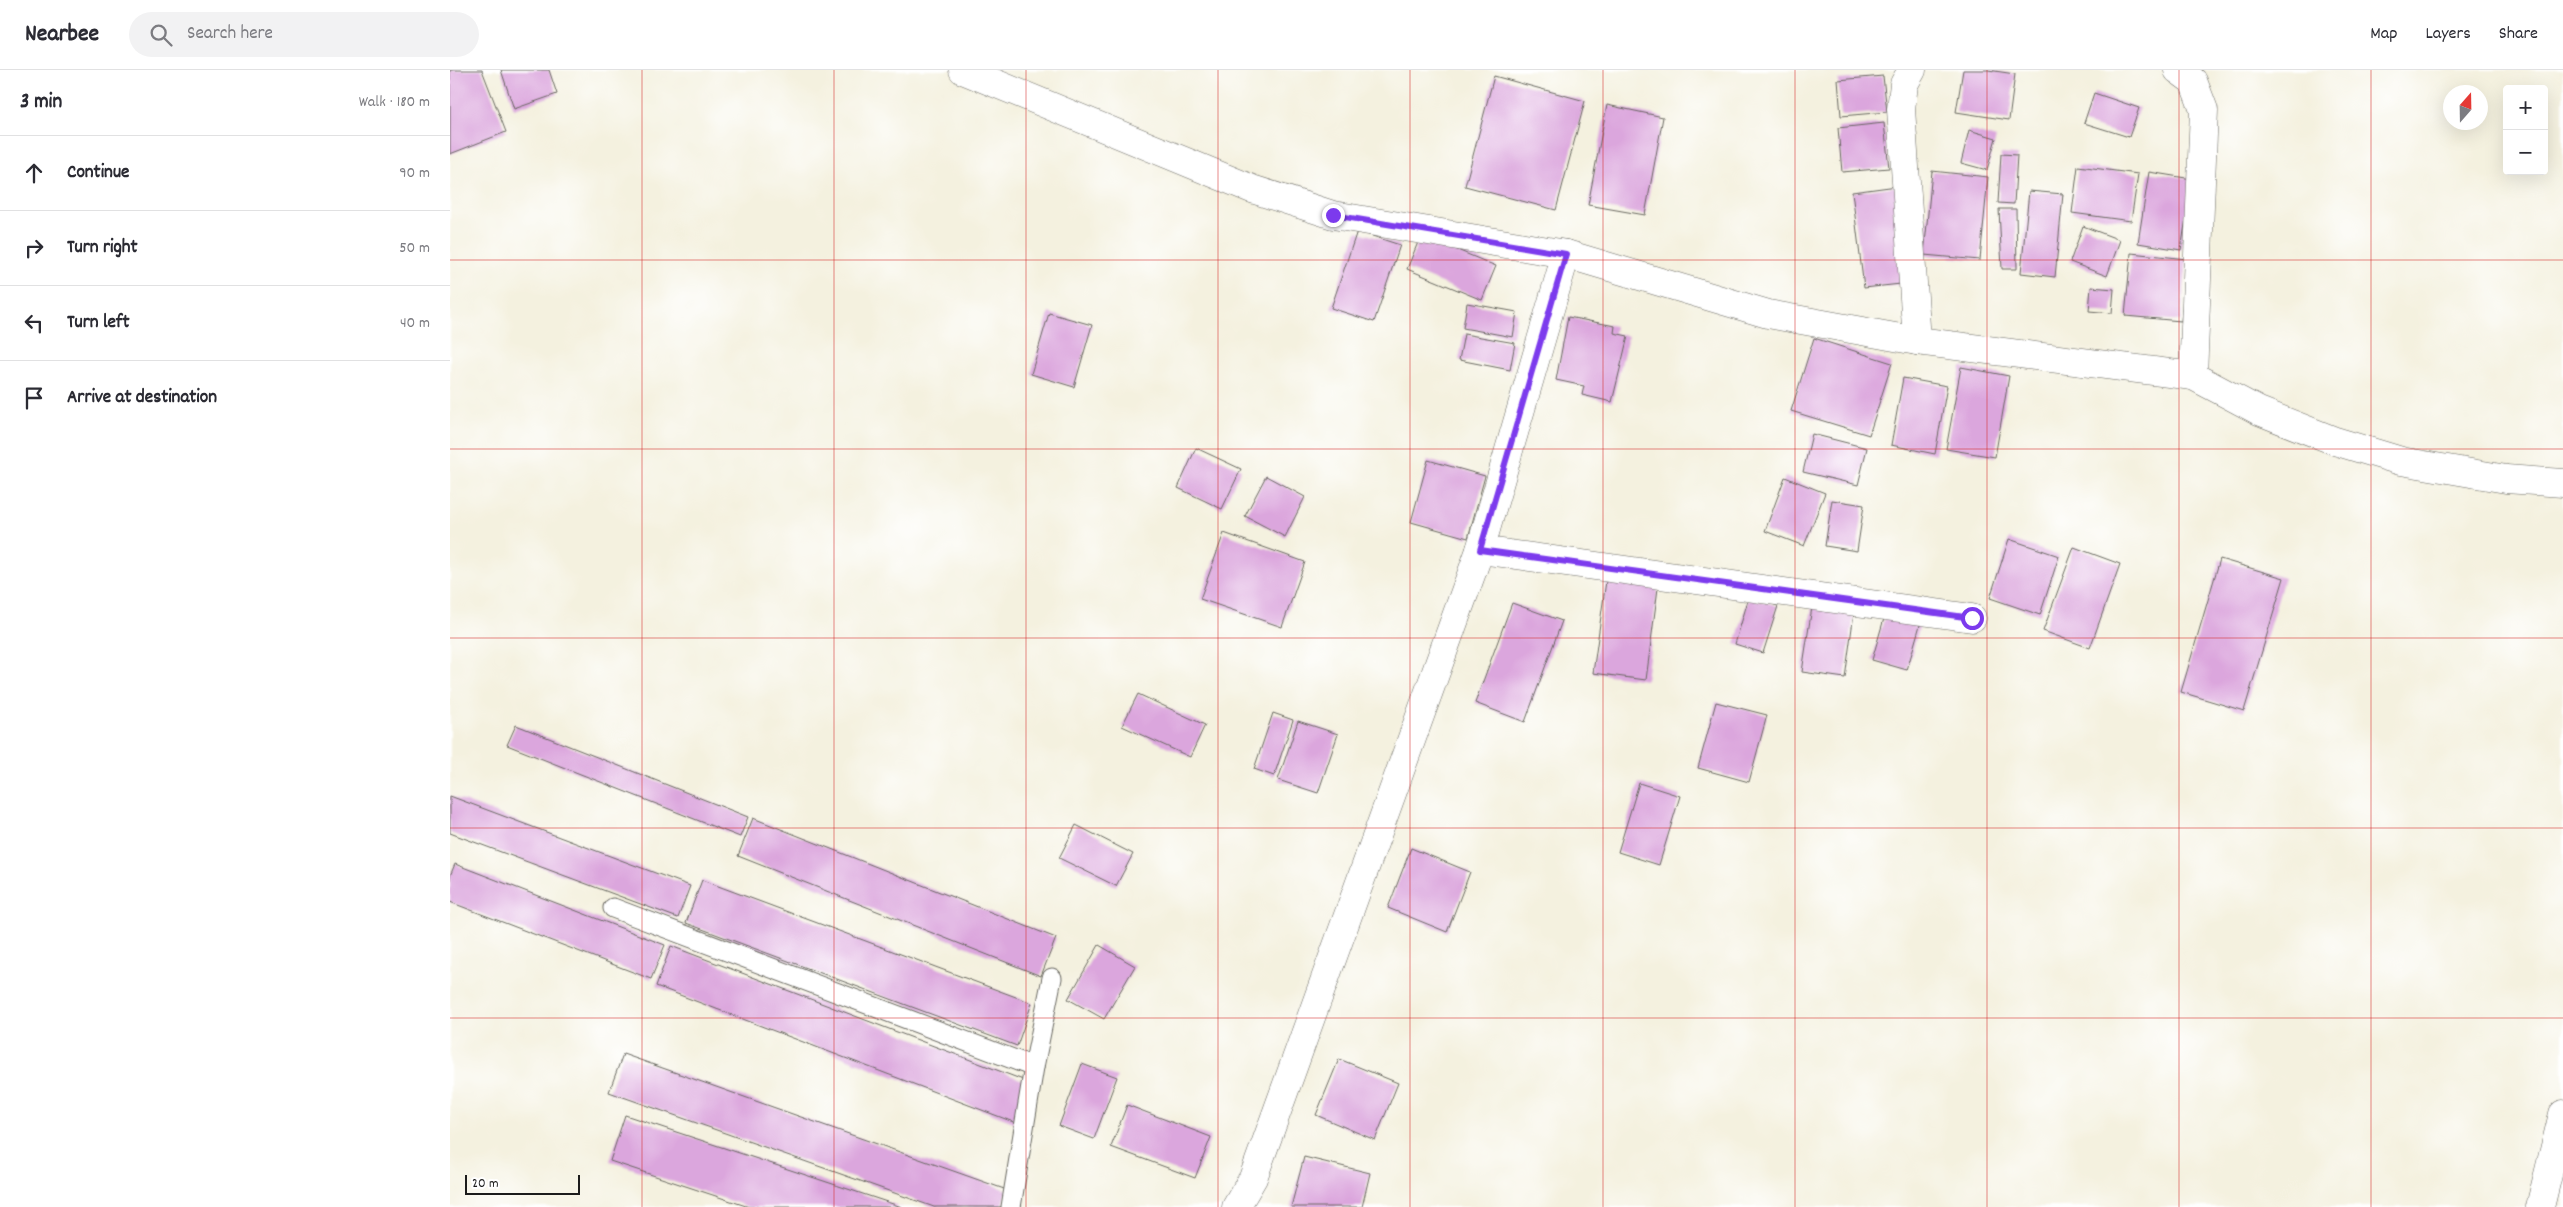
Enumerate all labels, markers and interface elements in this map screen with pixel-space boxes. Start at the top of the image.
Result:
search box [129,12,479,57]
text: Nearbee [25,18,99,52]
icon: search [147,21,175,49]
text: Search here [187,21,273,48]
text: Map [2370,22,2397,47]
text: Layers [2425,22,2471,47]
text: Share [2499,22,2538,47]
north arrow [2443,85,2488,130]
map controls [2503,85,2548,175]
button: + [2503,85,2548,130]
text: 3 min [20,88,62,118]
text: Walk · 180 m [359,91,430,114]
button: − [2503,130,2548,175]
icon: ahead [20,159,48,187]
text: Continue [67,160,129,187]
text: 90 m [399,162,430,185]
route end [1322,204,1345,227]
icon: right [20,234,48,262]
text: Turn right [67,235,138,262]
text: 50 m [399,237,430,260]
icon: left [20,309,48,337]
text: Turn left [67,310,130,337]
text: 40 m [400,312,430,335]
icon: arrive [20,384,48,412]
text: Arrive at destination [67,385,217,412]
route start [1961,607,1984,630]
scale bar [465,1172,580,1195]
text: 20 m [472,1174,499,1194]

